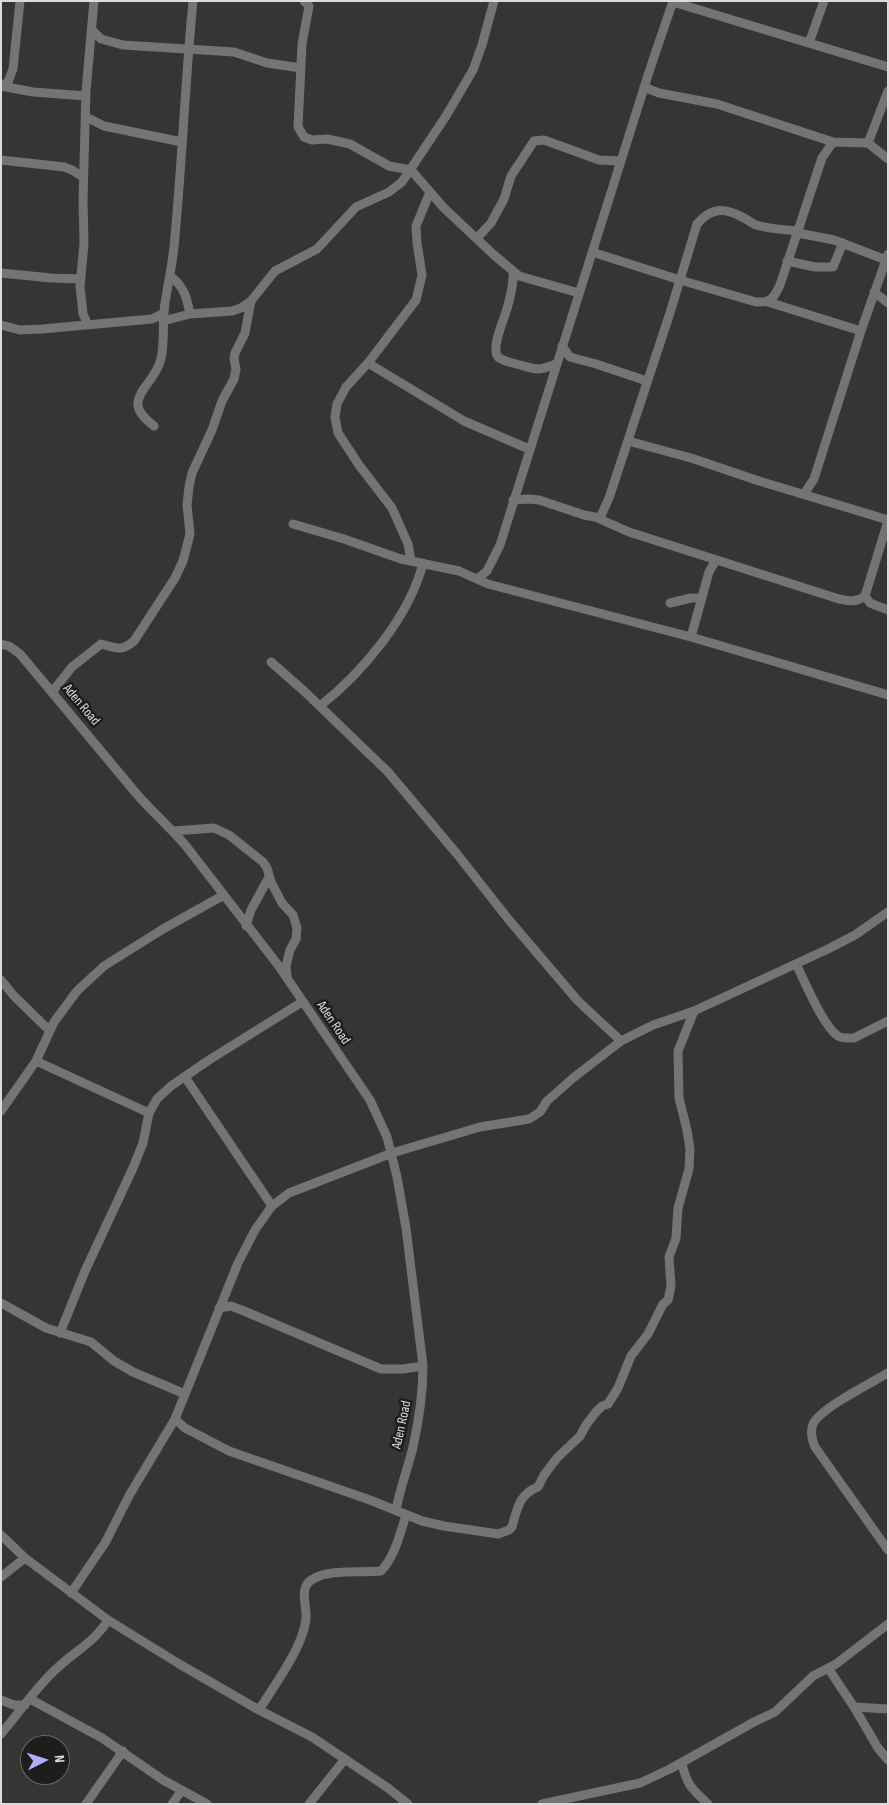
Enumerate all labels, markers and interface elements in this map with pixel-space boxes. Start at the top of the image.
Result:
street label: Aden Road [59,681,103,729]
street label: Aden Road [312,998,354,1048]
street label: Aden Road [389,1399,415,1451]
north arrow [20,1735,70,1785]
text: N [51,1754,68,1763]

